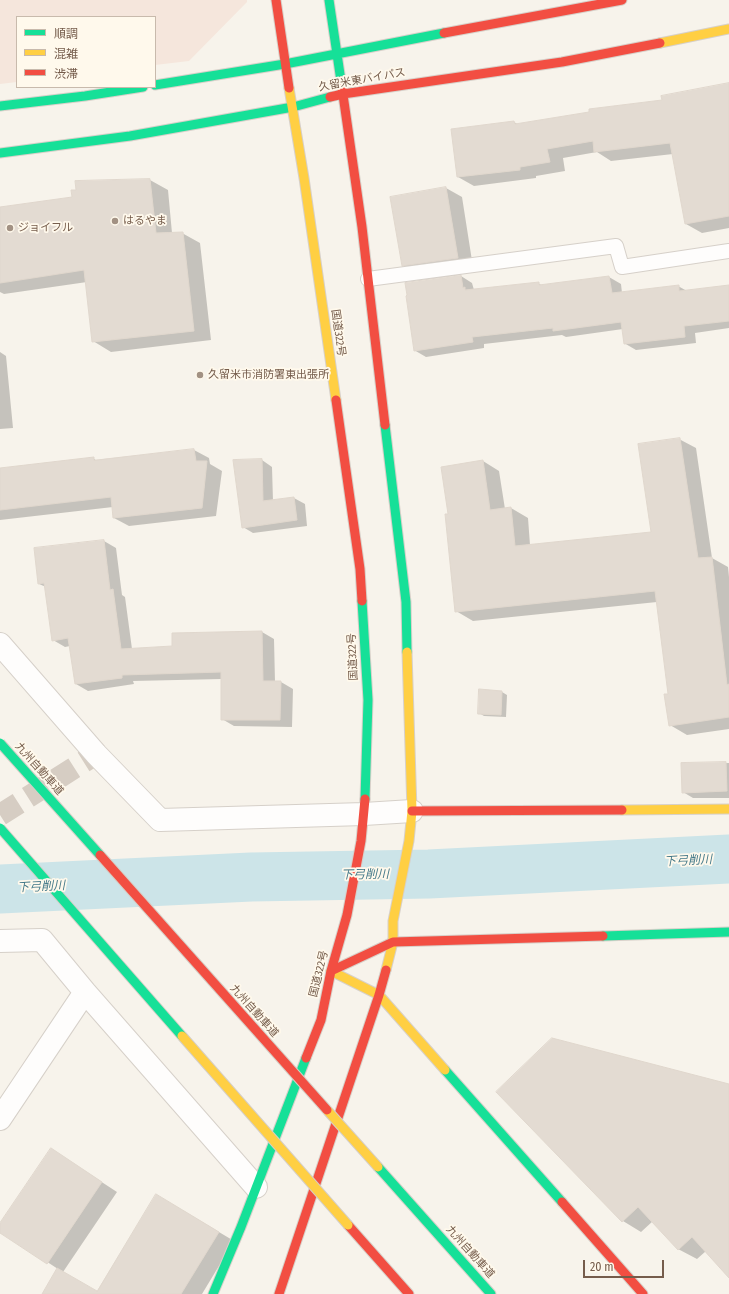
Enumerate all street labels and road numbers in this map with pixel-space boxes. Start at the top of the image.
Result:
street label: 久留米東バイパス [318,66,406,94]
street label: 国道322号 [328,309,348,357]
street label: 国道322号 [345,633,361,681]
street label: 九州自動車道 [12,740,66,798]
street label: 国道322号 [307,949,331,999]
street label: 九州自動車道 [227,982,281,1040]
street label: 九州自動車道 [443,1223,497,1281]

